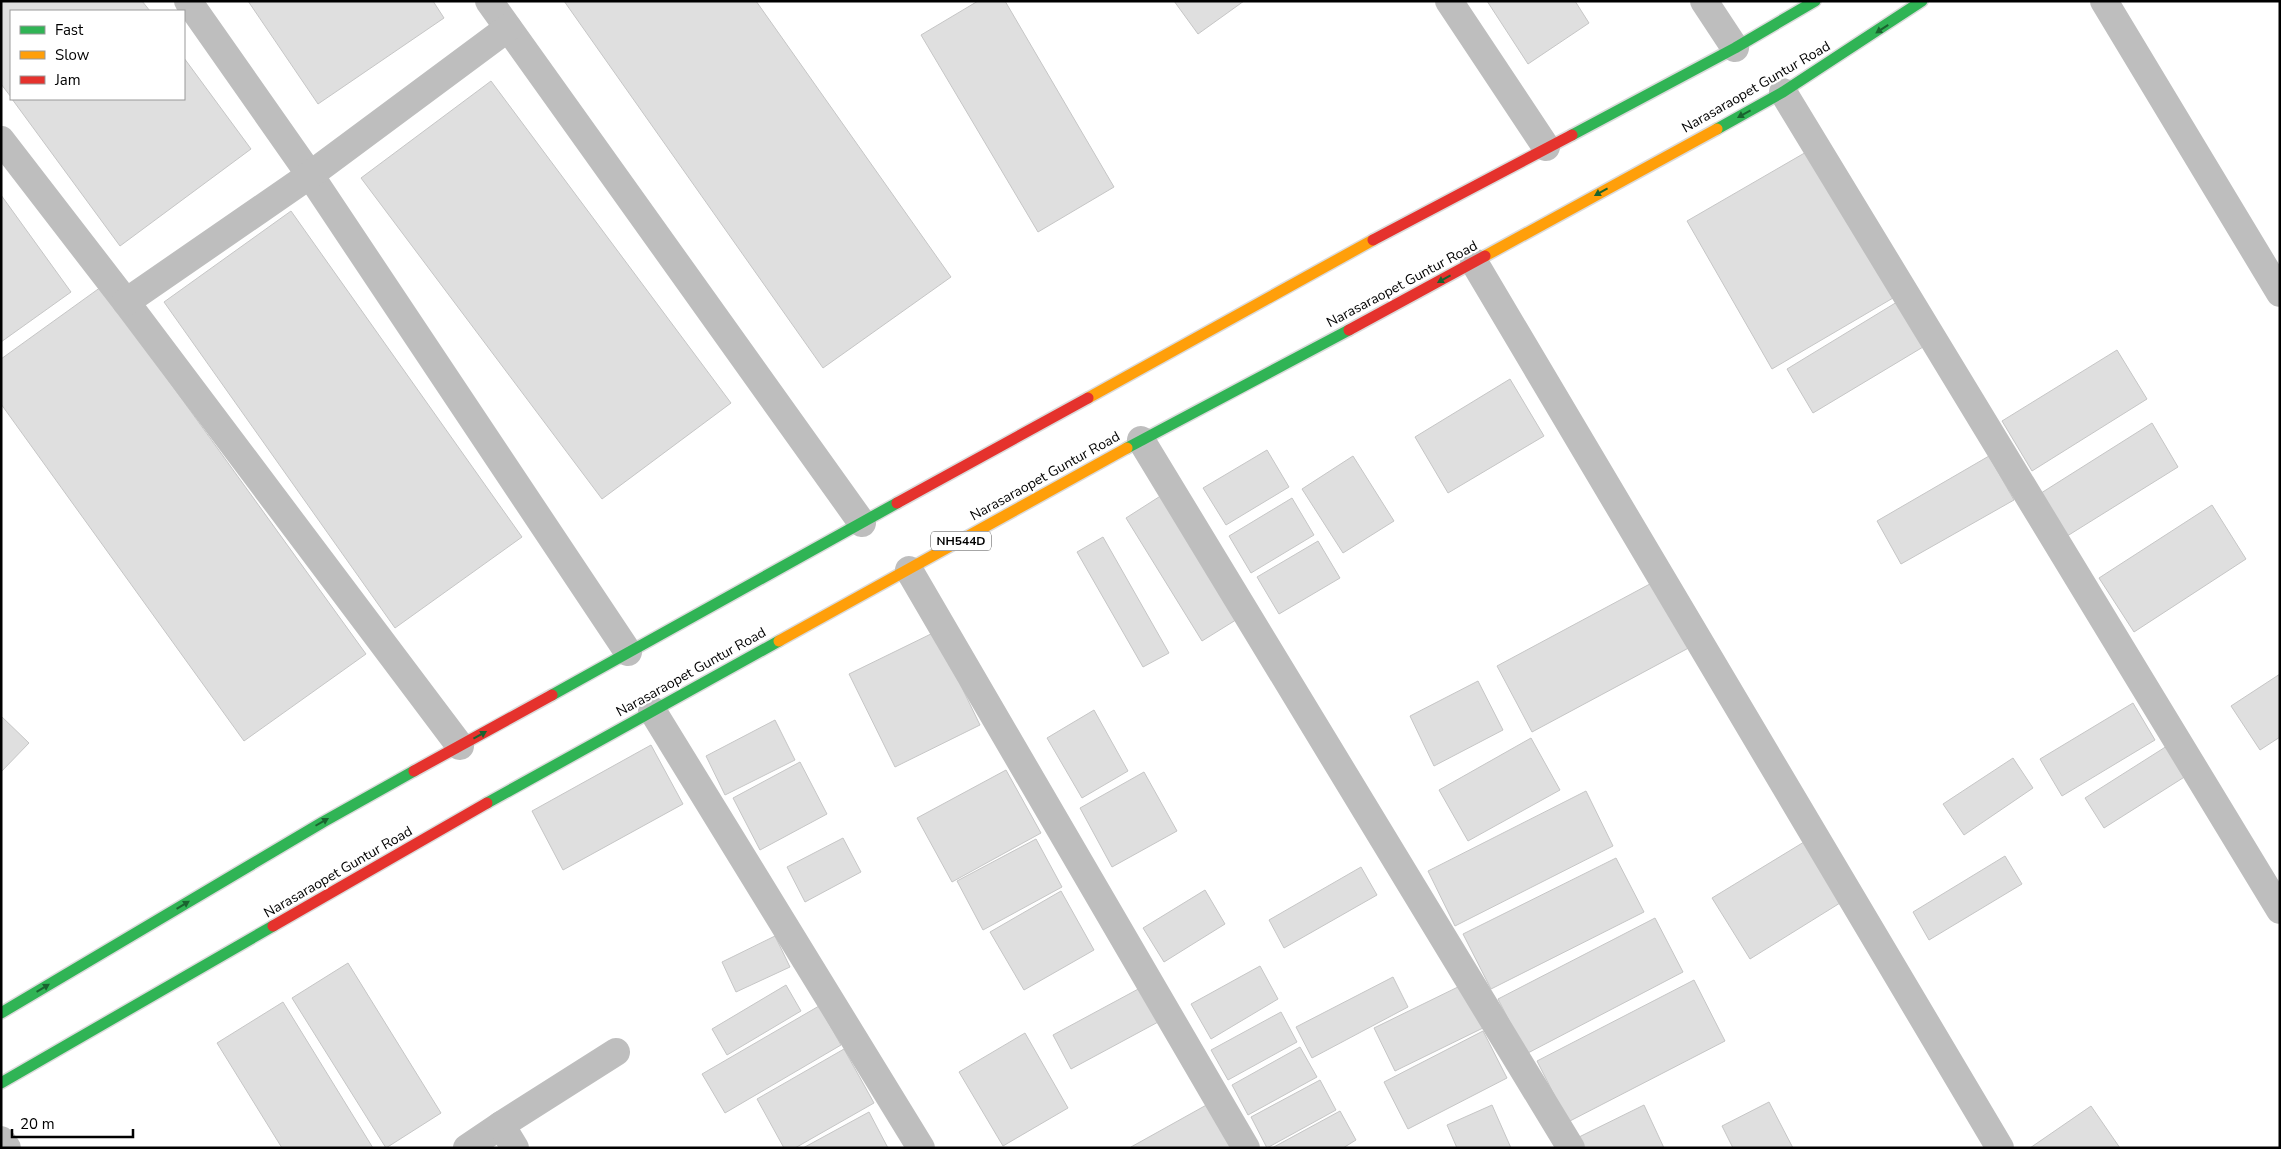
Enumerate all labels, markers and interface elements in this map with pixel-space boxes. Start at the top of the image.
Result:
legend [10,10,185,100]
text: Fast [55,20,84,40]
one-way arrow [1875,24,1889,34]
street label: Narasaraopet Guntur Road [1678,37,1834,137]
text: Slow [55,45,90,65]
text: Jam [54,70,81,90]
one-way arrow [1737,109,1750,118]
one-way arrow [1594,188,1609,196]
street label: Narasaraopet Guntur Road [1323,236,1481,332]
one-way arrow [1436,275,1451,283]
street label: Narasaraopet Guntur Road [967,427,1123,525]
road number: NH544D [931,532,991,550]
street label: Narasaraopet Guntur Road [613,623,769,721]
one-way arrow [473,730,487,739]
one-way arrow [316,817,329,826]
street label: Narasaraopet Guntur Road [260,822,416,922]
one-way arrow [176,900,189,909]
one-way arrow [37,983,50,992]
scale bar [12,1106,134,1138]
text: 20 m [20,1114,55,1134]

